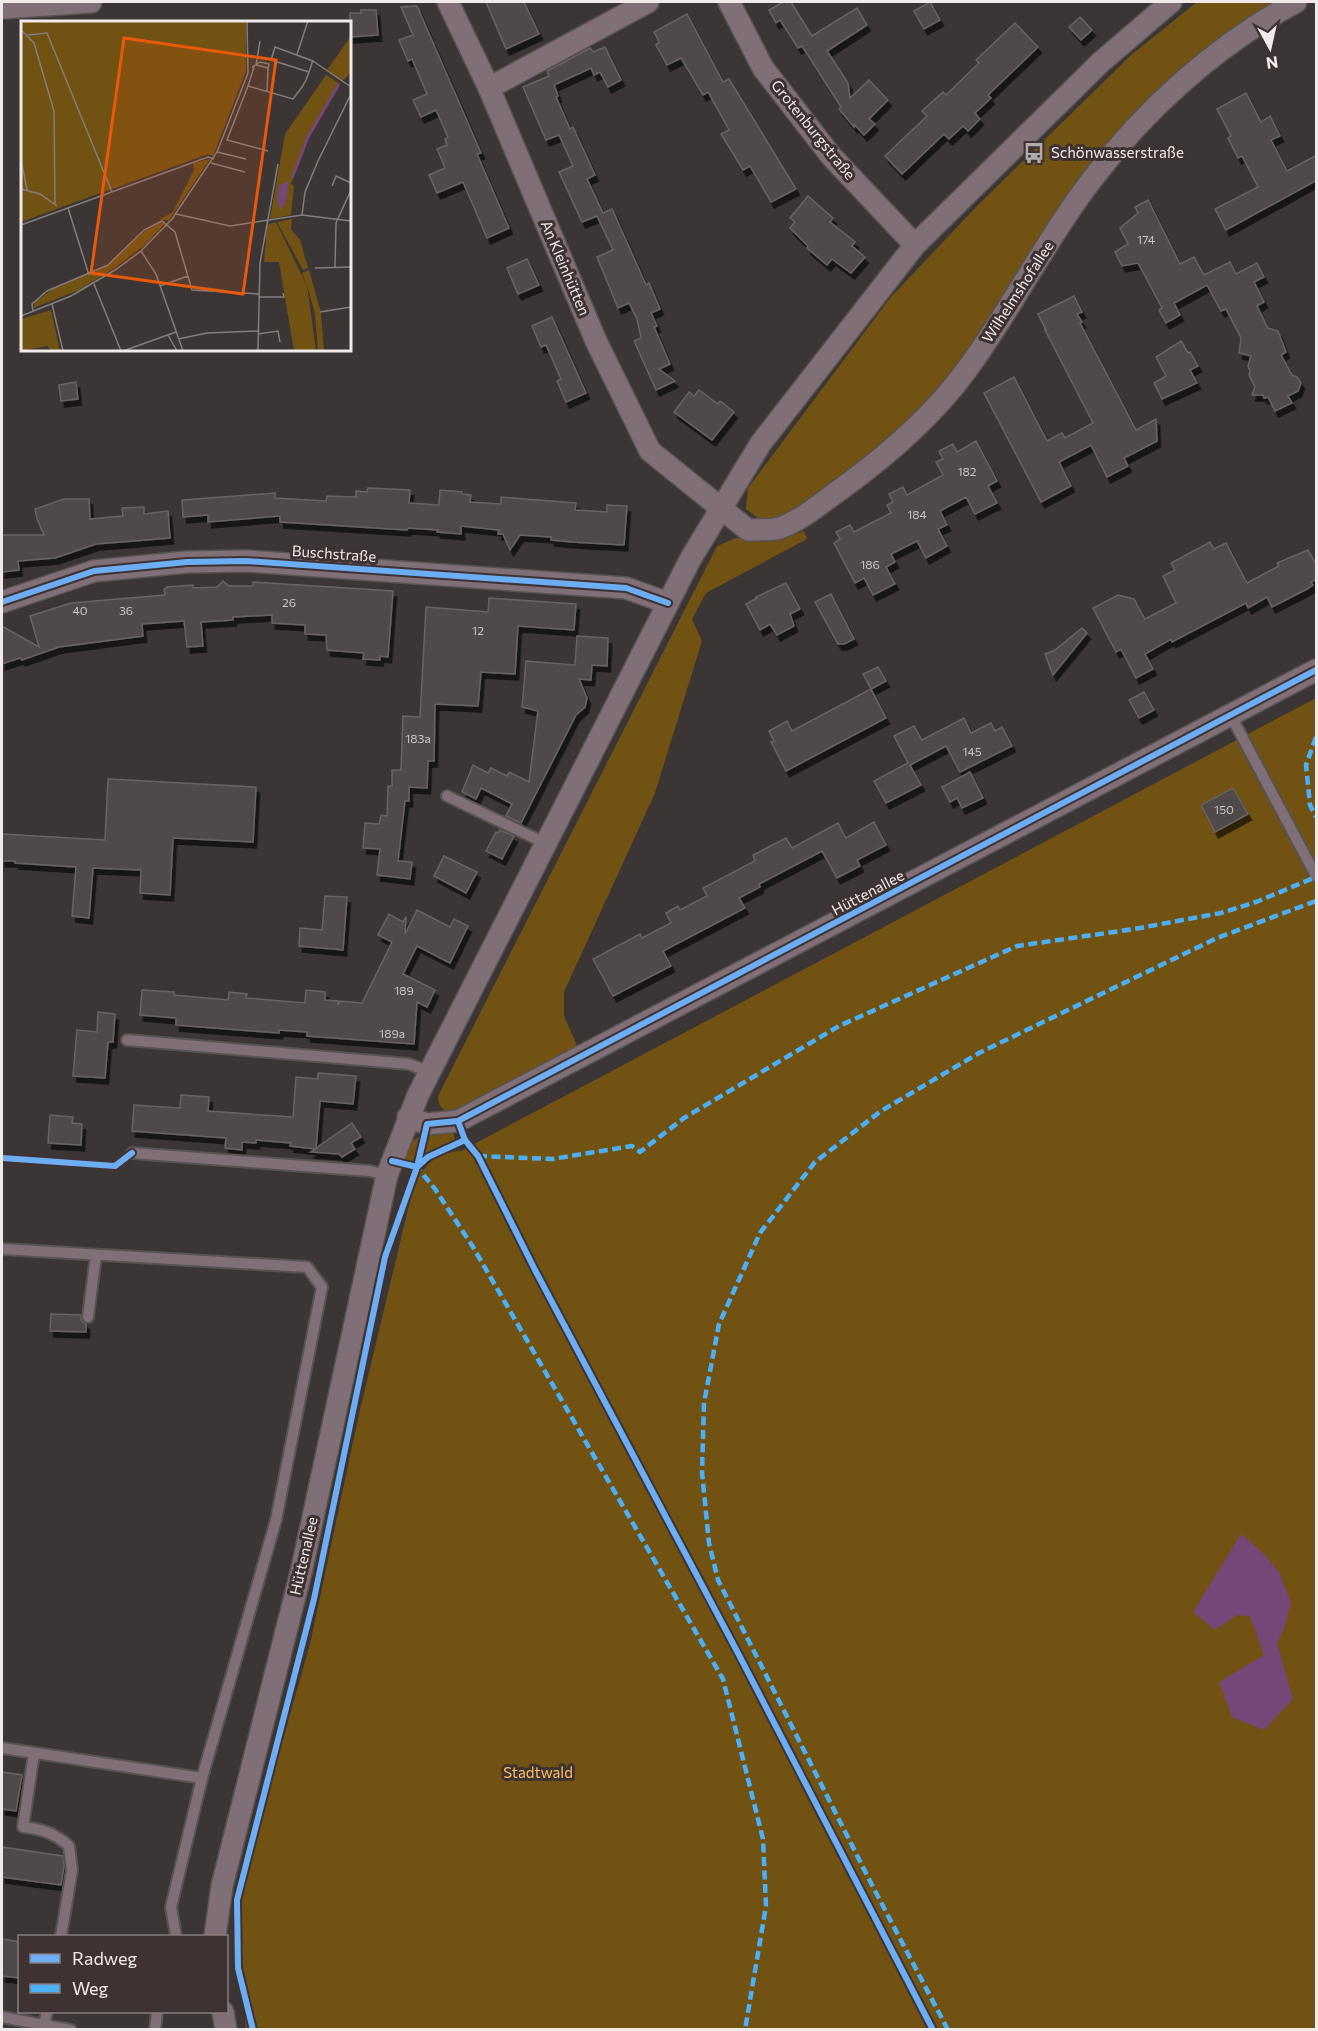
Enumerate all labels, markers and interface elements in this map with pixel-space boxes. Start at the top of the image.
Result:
north arrow [1240,18,1300,78]
inset map [21,21,351,351]
text: N [1265,53,1279,74]
street label: Grotenburgstraße [768,76,860,183]
bus stop icon: Schönwasserstraße [1022,141,1046,165]
place label: Schönwasserstraße [1051,143,1184,161]
street label: An Kleinhütten [538,217,594,318]
house number: 174 [1137,232,1155,246]
street label: Wilhelmshofallee [978,237,1057,346]
house number: 182 [957,464,977,478]
house number: 184 [907,507,927,521]
street label: Buschstraße [291,541,377,565]
house number: 186 [860,557,880,571]
house number: 26 [282,595,296,609]
house number: 40 [72,603,88,617]
house number: 36 [119,603,133,617]
house number: 12 [472,623,484,637]
house number: 183a [405,731,431,745]
house number: 145 [962,744,982,758]
house number: 150 [1214,802,1234,816]
street label: Hüttenallee [828,865,907,919]
house number: 189 [394,983,414,997]
house number: 189a [379,1026,405,1040]
street label: Hüttenallee [285,1515,321,1597]
park label: Stadtwald [503,1763,573,1781]
legend [18,1935,228,2013]
text: Radweg [72,1947,137,1969]
text: Weg [72,1977,109,1999]

